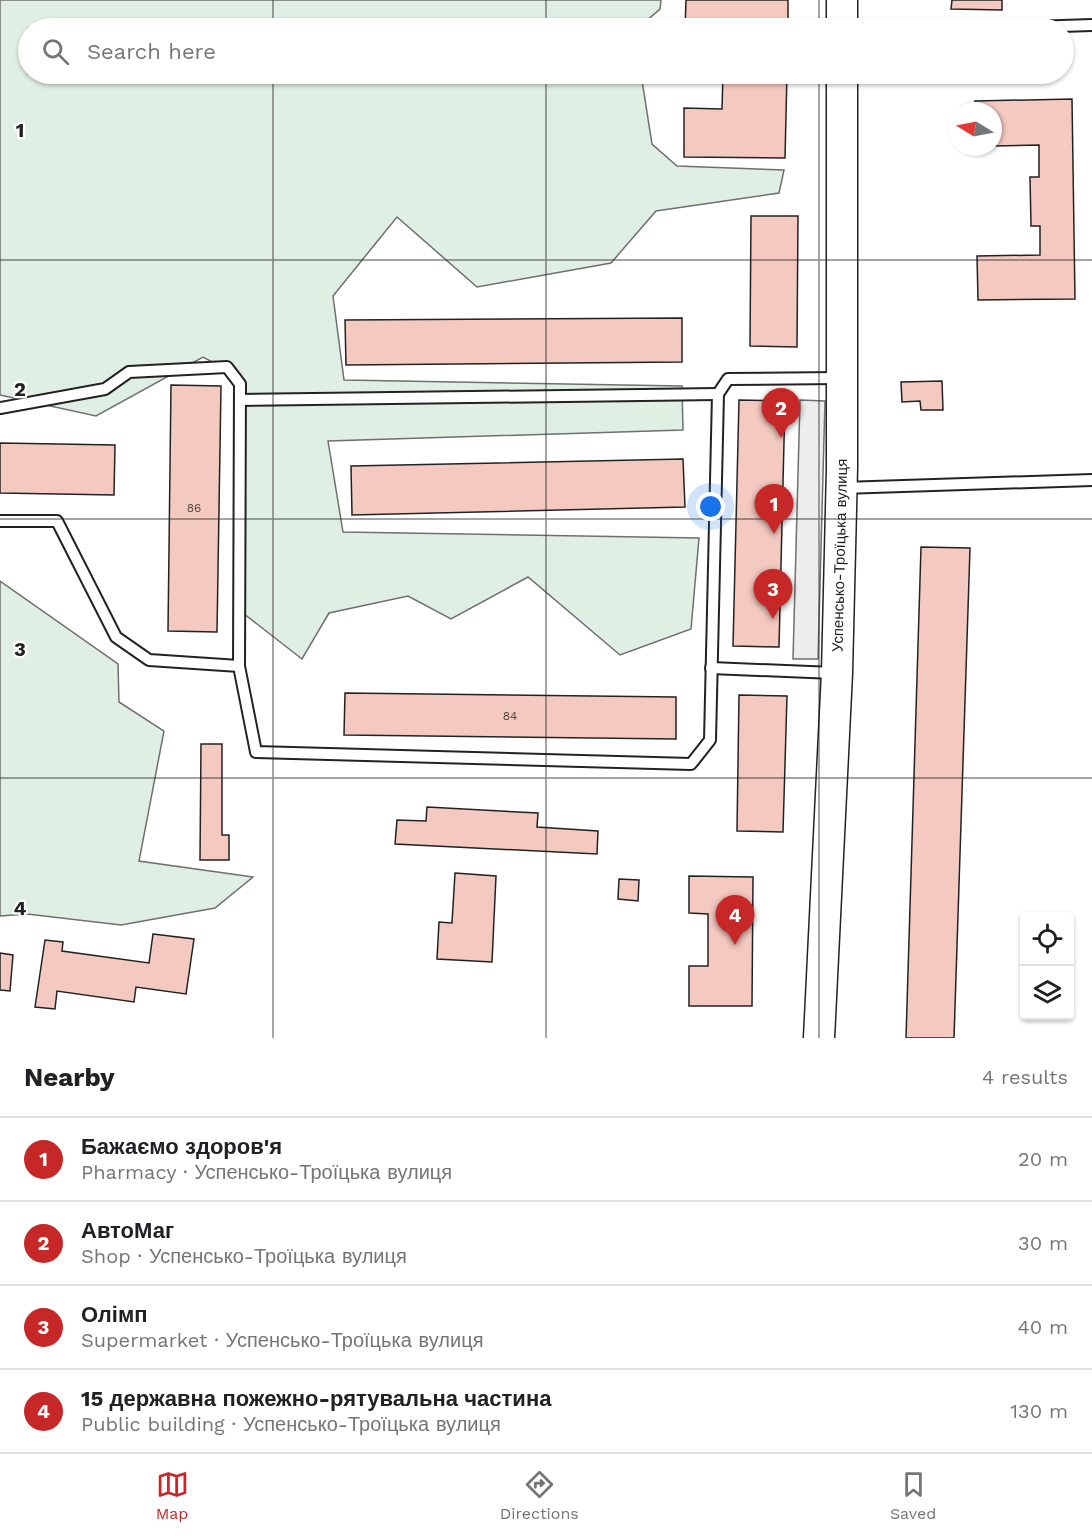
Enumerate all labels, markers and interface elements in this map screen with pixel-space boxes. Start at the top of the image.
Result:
search box [18,18,1074,84]
icon: search [39,35,72,68]
text: Search here [87,39,216,64]
north arrow [948,102,1002,156]
text: 1 [16,118,24,142]
text: 2 [14,377,26,401]
pin: 2 [762,388,800,438]
street label: Успенсько-Троїцька вулиця [829,459,851,652]
pin: 1 [754,484,794,534]
your location [696,492,725,521]
house number: 86 [187,501,201,515]
pin: 3 [754,570,792,619]
text: 3 [14,637,26,661]
house number: 84 [503,709,517,723]
text: 4 [14,896,27,920]
pin: 4 [716,896,754,945]
map controls [1020,912,1074,1020]
button: locate [1020,912,1074,966]
button: layers [1020,966,1074,1020]
text: Nearby [24,1062,115,1092]
text: 4 results [982,1065,1068,1089]
text: Бажаємо здоров'я [81,1134,282,1159]
text: 1 [39,1147,48,1171]
text: 20 m [1018,1147,1068,1171]
text: Pharmacy · Успенсько-Троїцька вулиця [81,1160,452,1184]
text: АвтоМаг [81,1218,174,1243]
text: 2 [38,1231,49,1255]
text: 30 m [1018,1231,1068,1255]
text: Shop · Успенсько-Троїцька вулиця [81,1244,407,1268]
text: Олімп [81,1302,147,1327]
text: 3 [38,1315,49,1339]
text: 40 m [1017,1315,1068,1339]
text: Supermarket · Успенсько-Троїцька вулиця [81,1328,483,1352]
text: 15 державна пожежно-рятувальна частина [81,1386,551,1411]
text: 4 [37,1399,50,1423]
text: 130 m [1010,1399,1068,1423]
text: Public building · Успенсько-Троїцька вулиця [81,1412,501,1436]
tab: Map [156,1468,189,1523]
tab: Directions [500,1468,579,1523]
tab: Saved [890,1468,936,1523]

